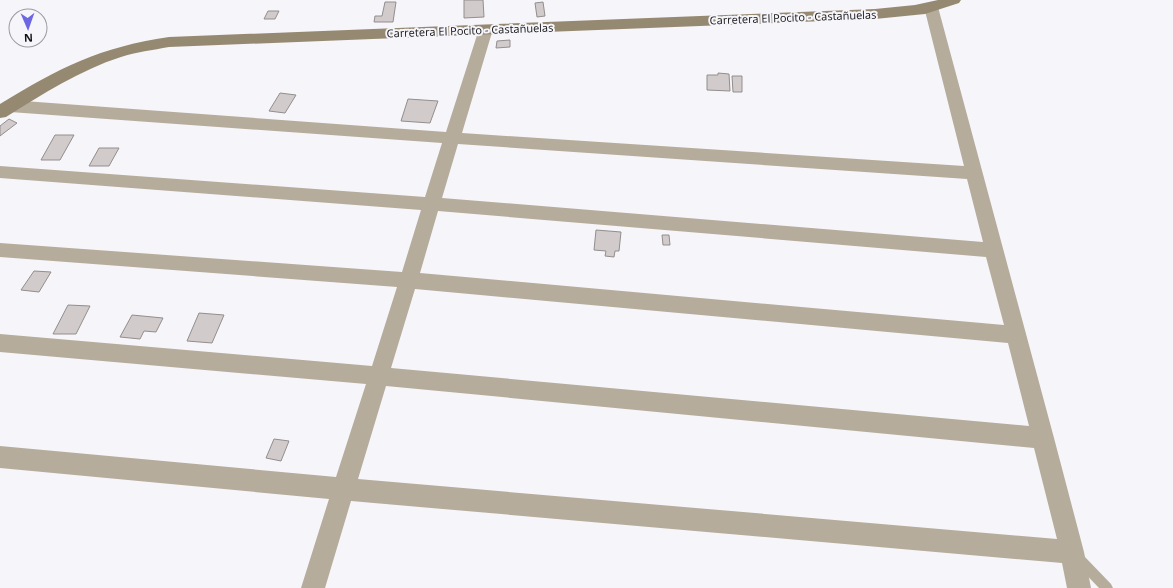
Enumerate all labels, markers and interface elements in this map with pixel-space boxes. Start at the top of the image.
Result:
street label: Carretera El Pocito - Castañuelas [709,7,877,27]
north arrow [8,8,48,48]
street label: Carretera El Pocito - Castañuelas [386,20,554,40]
text: N [24,31,33,46]

